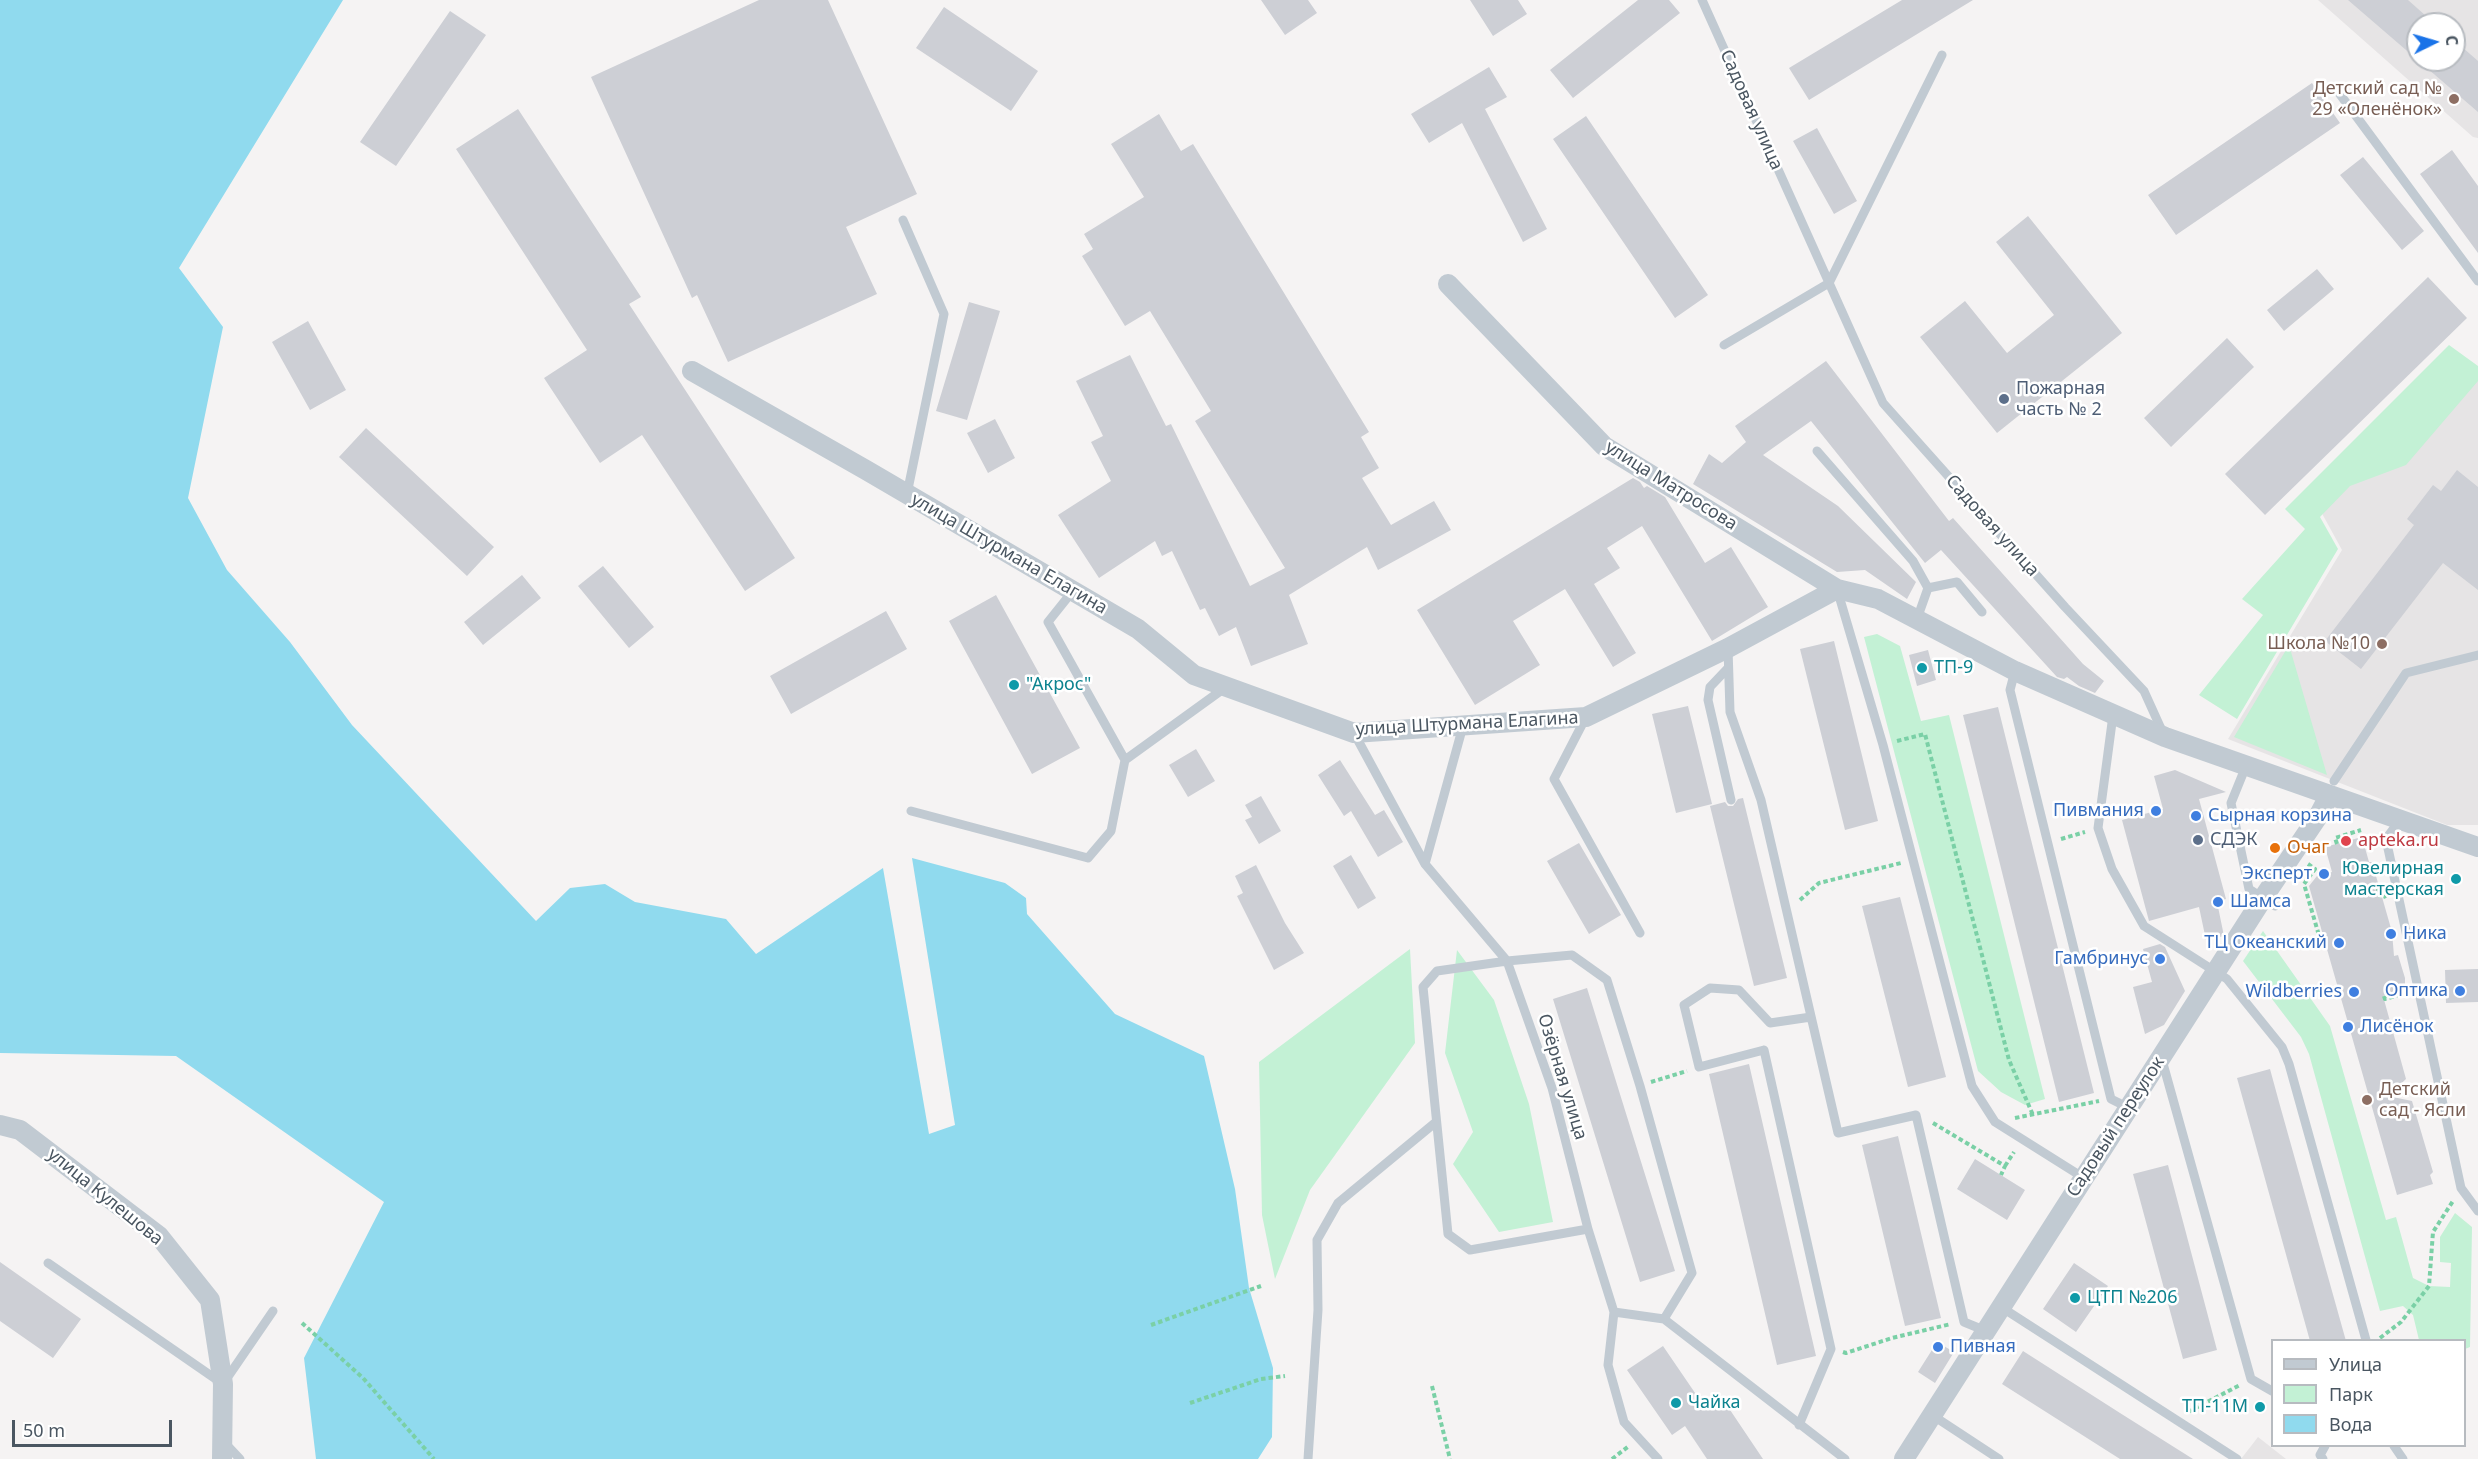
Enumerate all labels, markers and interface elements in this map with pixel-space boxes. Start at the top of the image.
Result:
north arrow [2406,12,2466,72]
text: С [2441,34,2463,47]
street label: Садовая улица [1715,46,1787,174]
place label: Детский сад № 29 «Оленёнок» [2312,78,2442,121]
marker: Детский сад № 29 «Оленёнок» [2447,92,2461,106]
place label: Пожарная часть № 2 [2016,378,2105,420]
marker: Пожарная часть № 2 [1997,392,2011,406]
street label: улица Матросова [1601,437,1741,535]
street label: Садовая улица [1941,471,2043,581]
street label: улица Штурмана Елагина [907,489,1111,619]
place label: Школа №10 [2267,633,2370,655]
marker: Школа №10 [2375,637,2389,651]
place label: ТП-9 [1934,657,1973,679]
marker: ТП-9 [1915,661,1929,675]
place label: "Акрос" [1026,674,1091,696]
marker: "Акрос" [1007,678,1021,692]
street label: улица Штурмана Елагина [1355,707,1579,741]
place label: Пивмания [2053,800,2144,822]
marker: Пивмания [2149,804,2163,818]
place label: Сырная корзина [2208,805,2352,827]
marker: Сырная корзина [2189,809,2203,823]
place label: СДЭК [2210,829,2258,851]
place label: apteka.ru [2358,830,2439,852]
marker: СДЭК [2191,833,2205,847]
marker: apteka.ru [2339,834,2353,848]
place label: Очаг [2287,837,2329,859]
marker: Очаг [2268,841,2282,855]
place label: Ювелирная мастерская [2342,858,2444,900]
place label: Эксперт [2242,863,2312,885]
marker: Эксперт [2317,867,2331,881]
marker: Ювелирная мастерская [2449,872,2463,886]
place label: Шамса [2230,891,2291,913]
marker: Шамса [2211,895,2225,909]
place label: Ника [2403,923,2447,945]
marker: Ника [2384,927,2398,941]
place label: ТЦ Океанский [2204,932,2327,954]
marker: ТЦ Океанский [2332,936,2346,950]
place label: Гамбринус [2054,948,2148,970]
marker: Гамбринус [2153,952,2167,966]
place label: Оптика [2385,980,2448,1002]
place label: Wildberries [2245,981,2342,1003]
marker: Оптика [2453,984,2467,998]
marker: Wildberries [2347,985,2361,999]
street label: Озёрная улица [1533,1011,1591,1143]
place label: Лисёнок [2360,1016,2434,1038]
marker: Лисёнок [2341,1020,2355,1034]
street label: Садовый переулок [2063,1053,2169,1201]
place label: Детский сад - Ясли [2379,1079,2466,1122]
marker: Детский сад - Ясли [2360,1093,2374,1107]
street label: улица Кулешова [43,1144,167,1250]
place label: ЦТП №206 [2087,1287,2177,1309]
marker: ЦТП №206 [2068,1291,2082,1305]
place label: Пивная [1950,1336,2016,1358]
legend [2271,1339,2466,1447]
marker: Пивная [1931,1340,1945,1354]
text: Улица [2329,1352,2382,1376]
text: Парк [2329,1382,2373,1406]
place label: Чайка [1688,1392,1741,1414]
marker: Чайка [1669,1396,1683,1410]
place label: ТП-11М [2182,1396,2248,1418]
marker: ТП-11М [2253,1400,2267,1414]
scale bar [15,1408,176,1446]
text: Вода [2329,1412,2372,1436]
text: 50 m [23,1418,65,1442]

